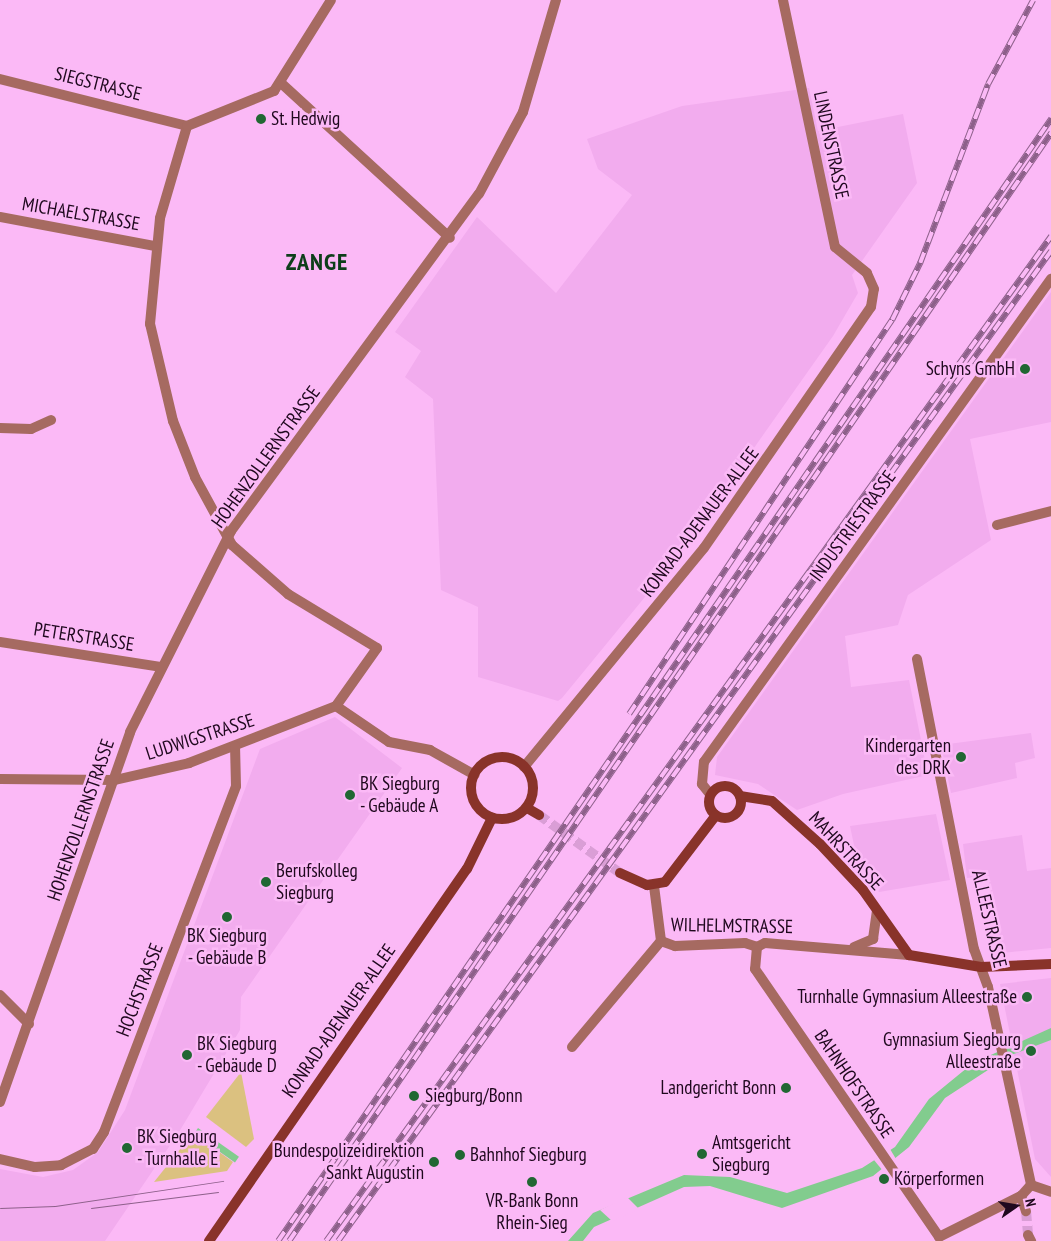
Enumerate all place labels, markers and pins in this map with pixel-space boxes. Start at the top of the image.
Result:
place label: St. Hedwig [271,108,342,130]
marker: St. Hedwig [255,113,267,125]
place label: Schyns GmbH [926,358,1015,380]
marker: Schyns GmbH [1019,363,1031,375]
place label: Kindergarten des DRK [865,735,951,779]
marker: Kindergarten des DRK [955,751,967,763]
place label: BK Siegburg - Gebäude A [360,773,440,817]
marker: BK Siegburg - Gebäude A [344,789,356,801]
place label: Berufskolleg Siegburg [276,860,358,904]
marker: Berufskolleg Siegburg [260,876,272,888]
marker: BK Siegburg - Gebäude B [221,911,233,923]
place label: BK Siegburg - Gebäude B [187,925,267,969]
place label: Turnhalle Gymnasium Alleestraße [797,986,1017,1008]
marker: Turnhalle Gymnasium Alleestraße [1021,991,1033,1003]
place label: Gymnasium Siegburg Alleestraße [883,1029,1021,1073]
place label: BK Siegburg - Gebäude D [197,1033,278,1077]
marker: Gymnasium Siegburg Alleestraße [1025,1045,1037,1057]
marker: BK Siegburg - Gebäude D [181,1049,193,1061]
place label: Landgericht Bonn [661,1077,776,1099]
marker: Landgericht Bonn [780,1082,792,1094]
place label: Siegburg/Bonn [425,1085,523,1107]
marker: Siegburg/Bonn [407,1089,421,1103]
place label: BK Siegburg - Turnhalle E [137,1126,220,1170]
place label: Amtsgericht Siegburg [712,1132,791,1176]
place label: Bundespolizeidirektion Sankt Augustin [274,1140,424,1184]
marker: BK Siegburg - Turnhalle E [121,1142,133,1154]
place label: Bahnhof Siegburg [470,1144,587,1166]
marker: Amtsgericht Siegburg [696,1148,708,1160]
marker: Bahnhof Siegburg [454,1149,466,1161]
marker: Bundespolizeidirektion Sankt Augustin [428,1156,440,1168]
place label: Körperformen [894,1168,984,1190]
marker: Körperformen [878,1173,890,1185]
marker: VR-Bank Bonn Rhein-Sieg [526,1176,538,1188]
place label: VR-Bank Bonn Rhein-Sieg [486,1190,578,1234]

